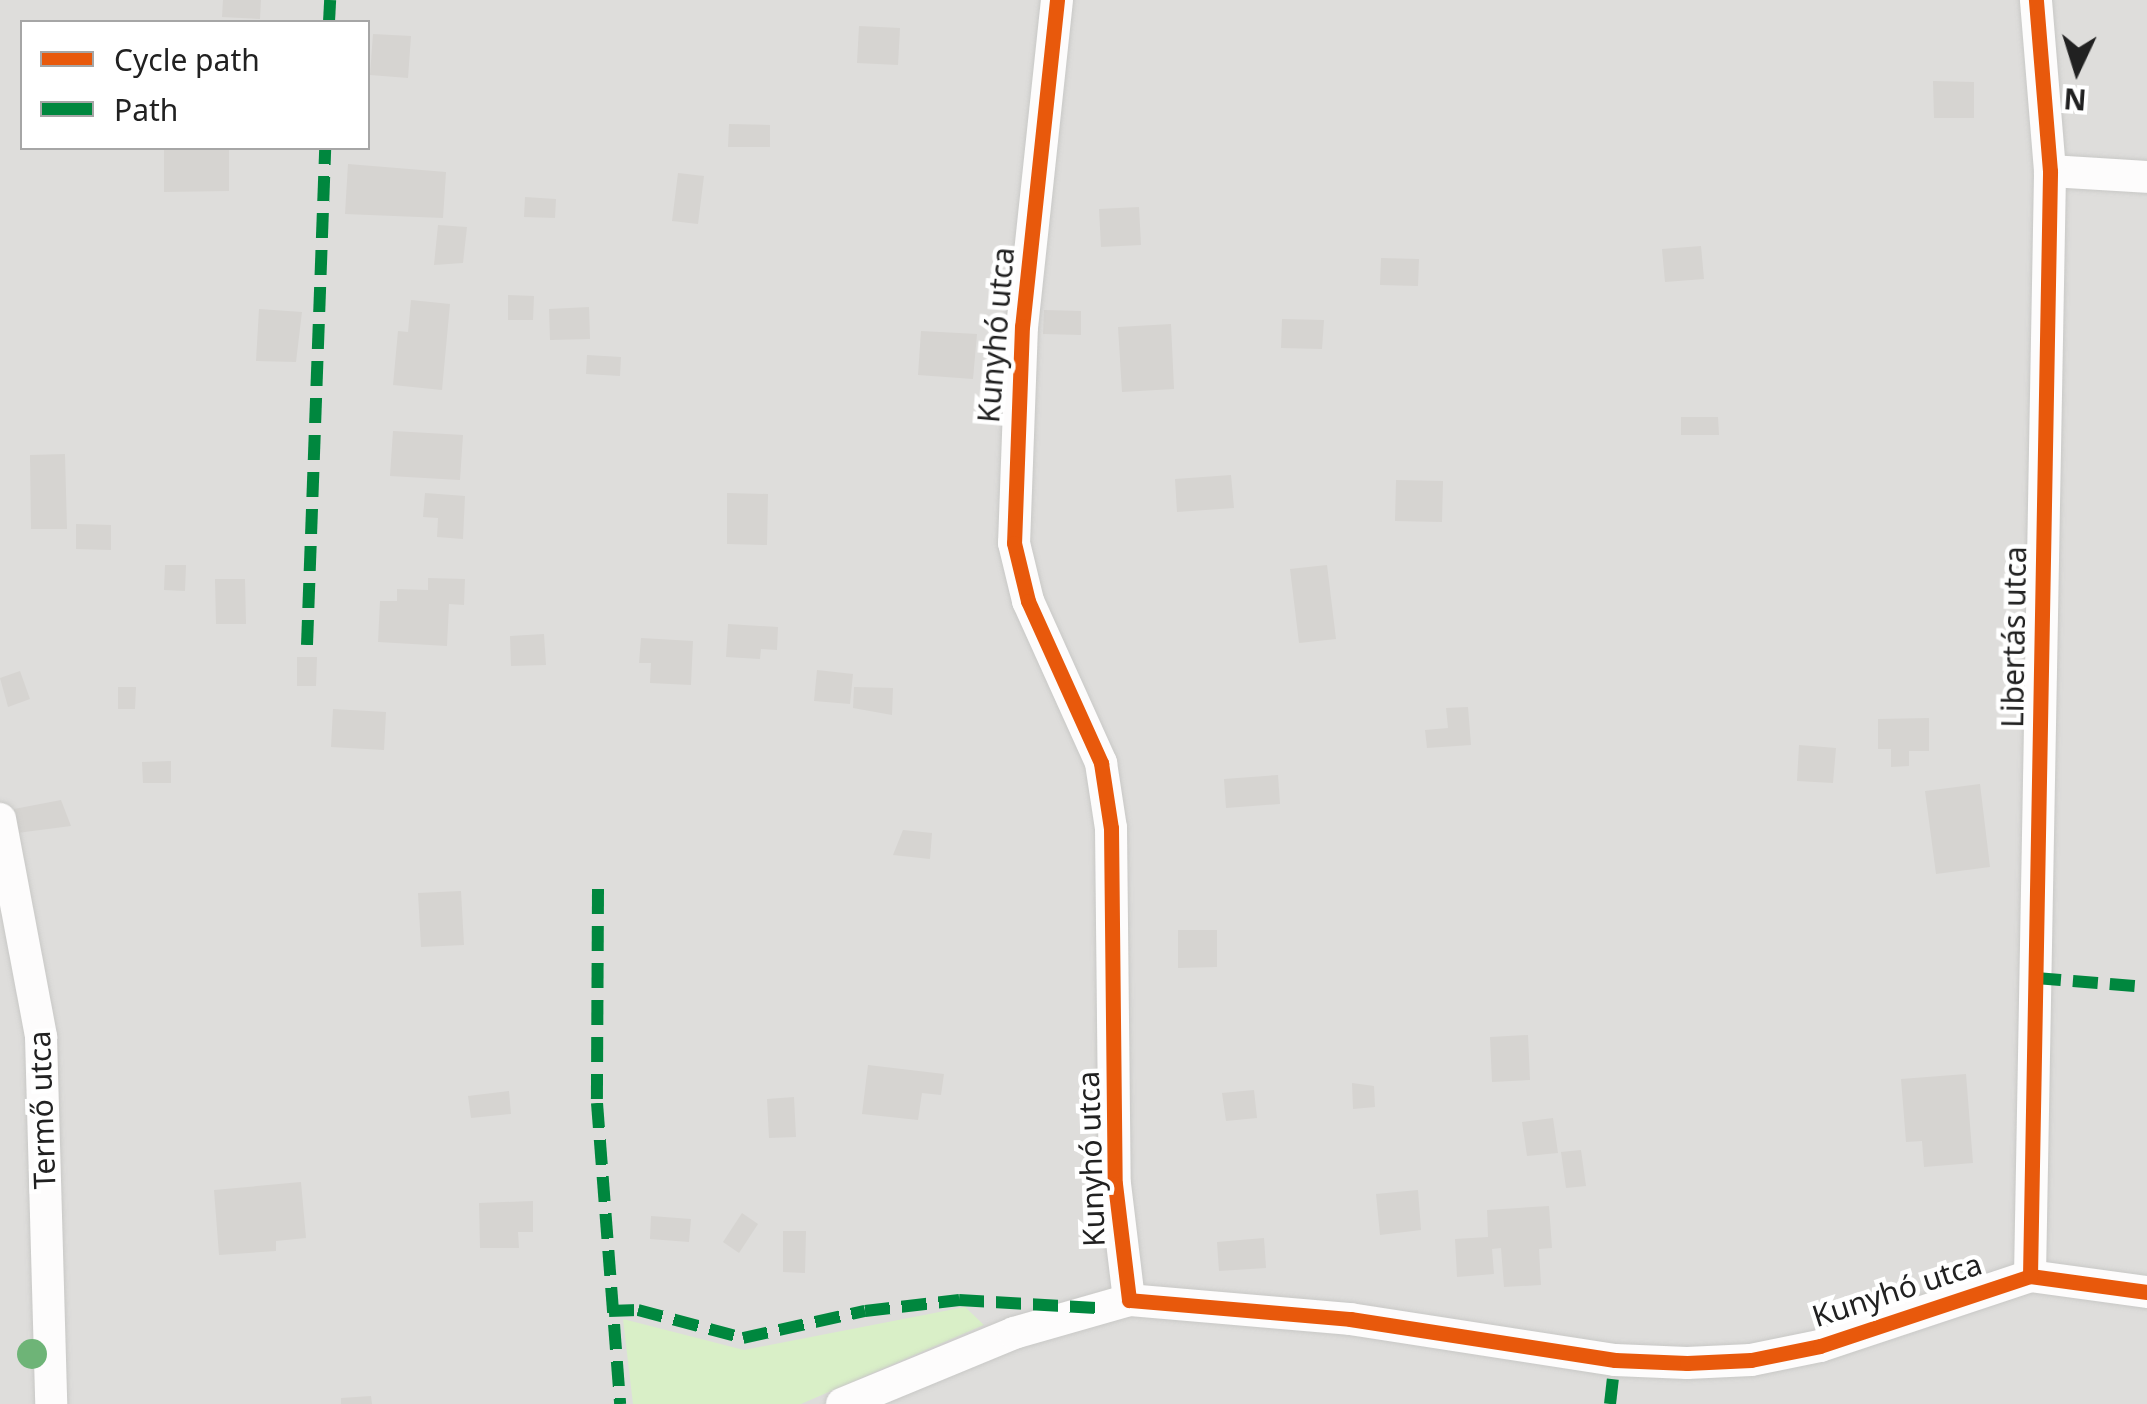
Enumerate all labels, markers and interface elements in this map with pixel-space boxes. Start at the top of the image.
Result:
legend [20,20,370,150]
north arrow [2027,20,2127,120]
text: Cycle path [114,39,260,80]
text: N [2062,80,2088,120]
text: Path [114,89,178,130]
street label: Kunyhó utca [970,246,1022,424]
street label: Libertás utca [1994,546,2034,728]
street label: Termő utca [21,1030,63,1190]
street label: Kunyhó utca [1070,1070,1112,1248]
street label: Kunyhó utca [1808,1246,1986,1334]

